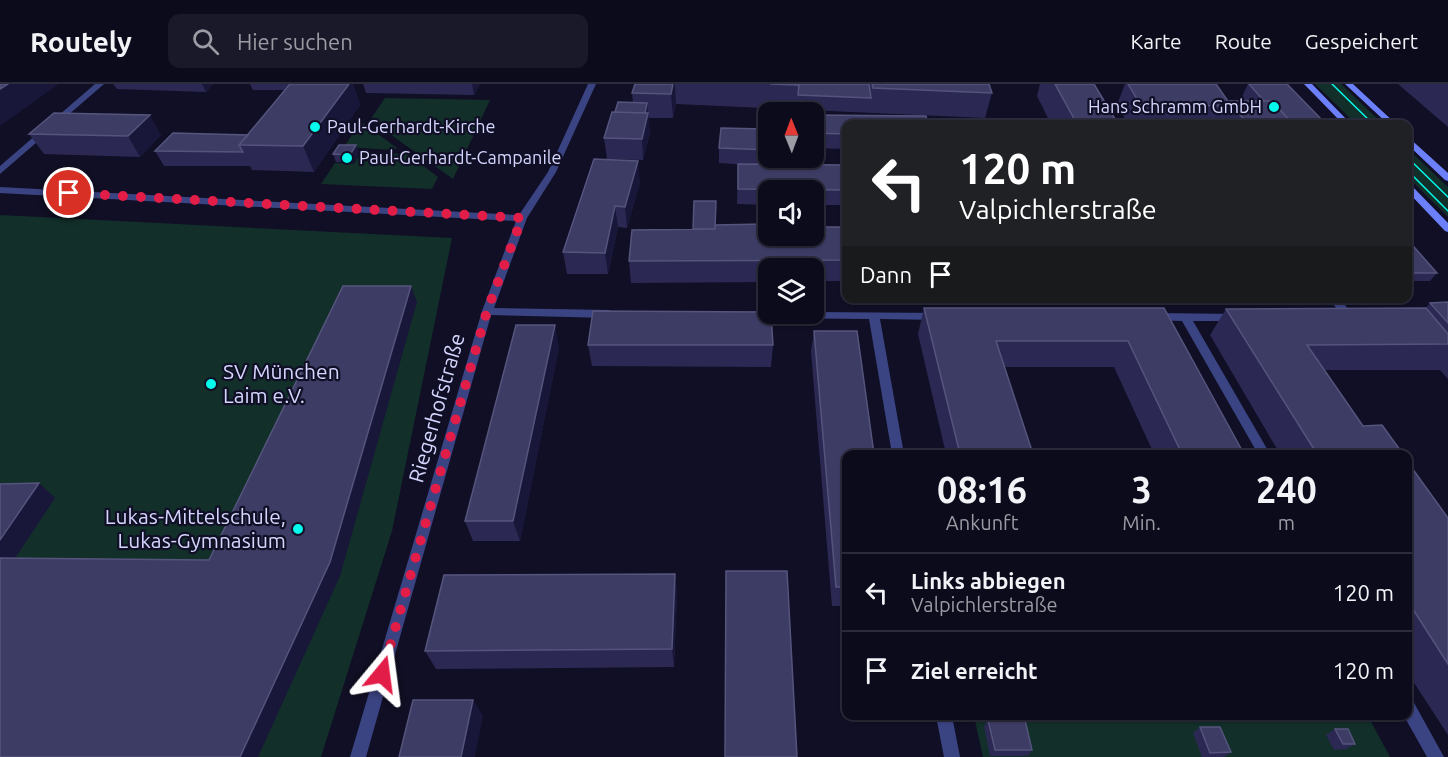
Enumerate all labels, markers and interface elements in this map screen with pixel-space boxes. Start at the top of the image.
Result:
search box [168,14,588,68]
icon: search [189,25,222,58]
text: Routely [30,26,132,57]
text: Hier suchen [237,29,353,54]
text: Karte [1130,29,1182,53]
text: Route [1215,29,1272,53]
text: Gespeichert [1305,29,1418,53]
place label: Hans Schramm GmbH [1088,96,1262,116]
marker: Hans Schramm GmbH [1267,100,1281,114]
north arrow [758,102,824,168]
map controls [758,102,824,324]
place label: Paul-Gerhardt-Kirche [327,116,496,136]
marker: Paul-Gerhardt-Kirche [308,120,322,134]
icon: left [860,144,938,222]
text: 120 m [959,145,1076,192]
place label: Paul-Gerhardt-Campanile [359,147,561,167]
marker: Paul-Gerhardt-Campanile [340,151,354,165]
pin [43,167,94,218]
icon: arrive [52,176,85,209]
button: sound [758,180,824,246]
text: Valpichlerstraße [959,194,1157,224]
button: layers [758,258,824,324]
icon: arrive [924,258,957,291]
text: Dann [860,262,912,287]
street label: Riegerhofstraße [403,330,469,485]
place label: SV München Laim e.V. [223,359,340,407]
marker: SV München Laim e.V. [204,377,218,391]
text: 08:16 [937,469,1027,510]
text: 3 [1131,469,1152,510]
text: 240 [1256,469,1317,510]
place label: Lukas-Mittelschule, Lukas-Gymnasium [105,504,286,552]
text: Ankunft [946,511,1019,534]
text: Min. [1122,511,1161,534]
text: m [1278,511,1295,534]
marker: Lukas-Mittelschule, Lukas-Gymnasium [291,522,305,536]
text: Links abbiegen [911,568,1066,593]
icon: left [860,576,893,609]
text: 120 m [1333,580,1394,605]
text: Valpichlerstraße [911,593,1058,616]
position arrow [350,642,414,706]
icon: arrive [860,654,893,687]
text: Ziel erreicht [911,658,1038,683]
text: 120 m [1333,658,1394,683]

